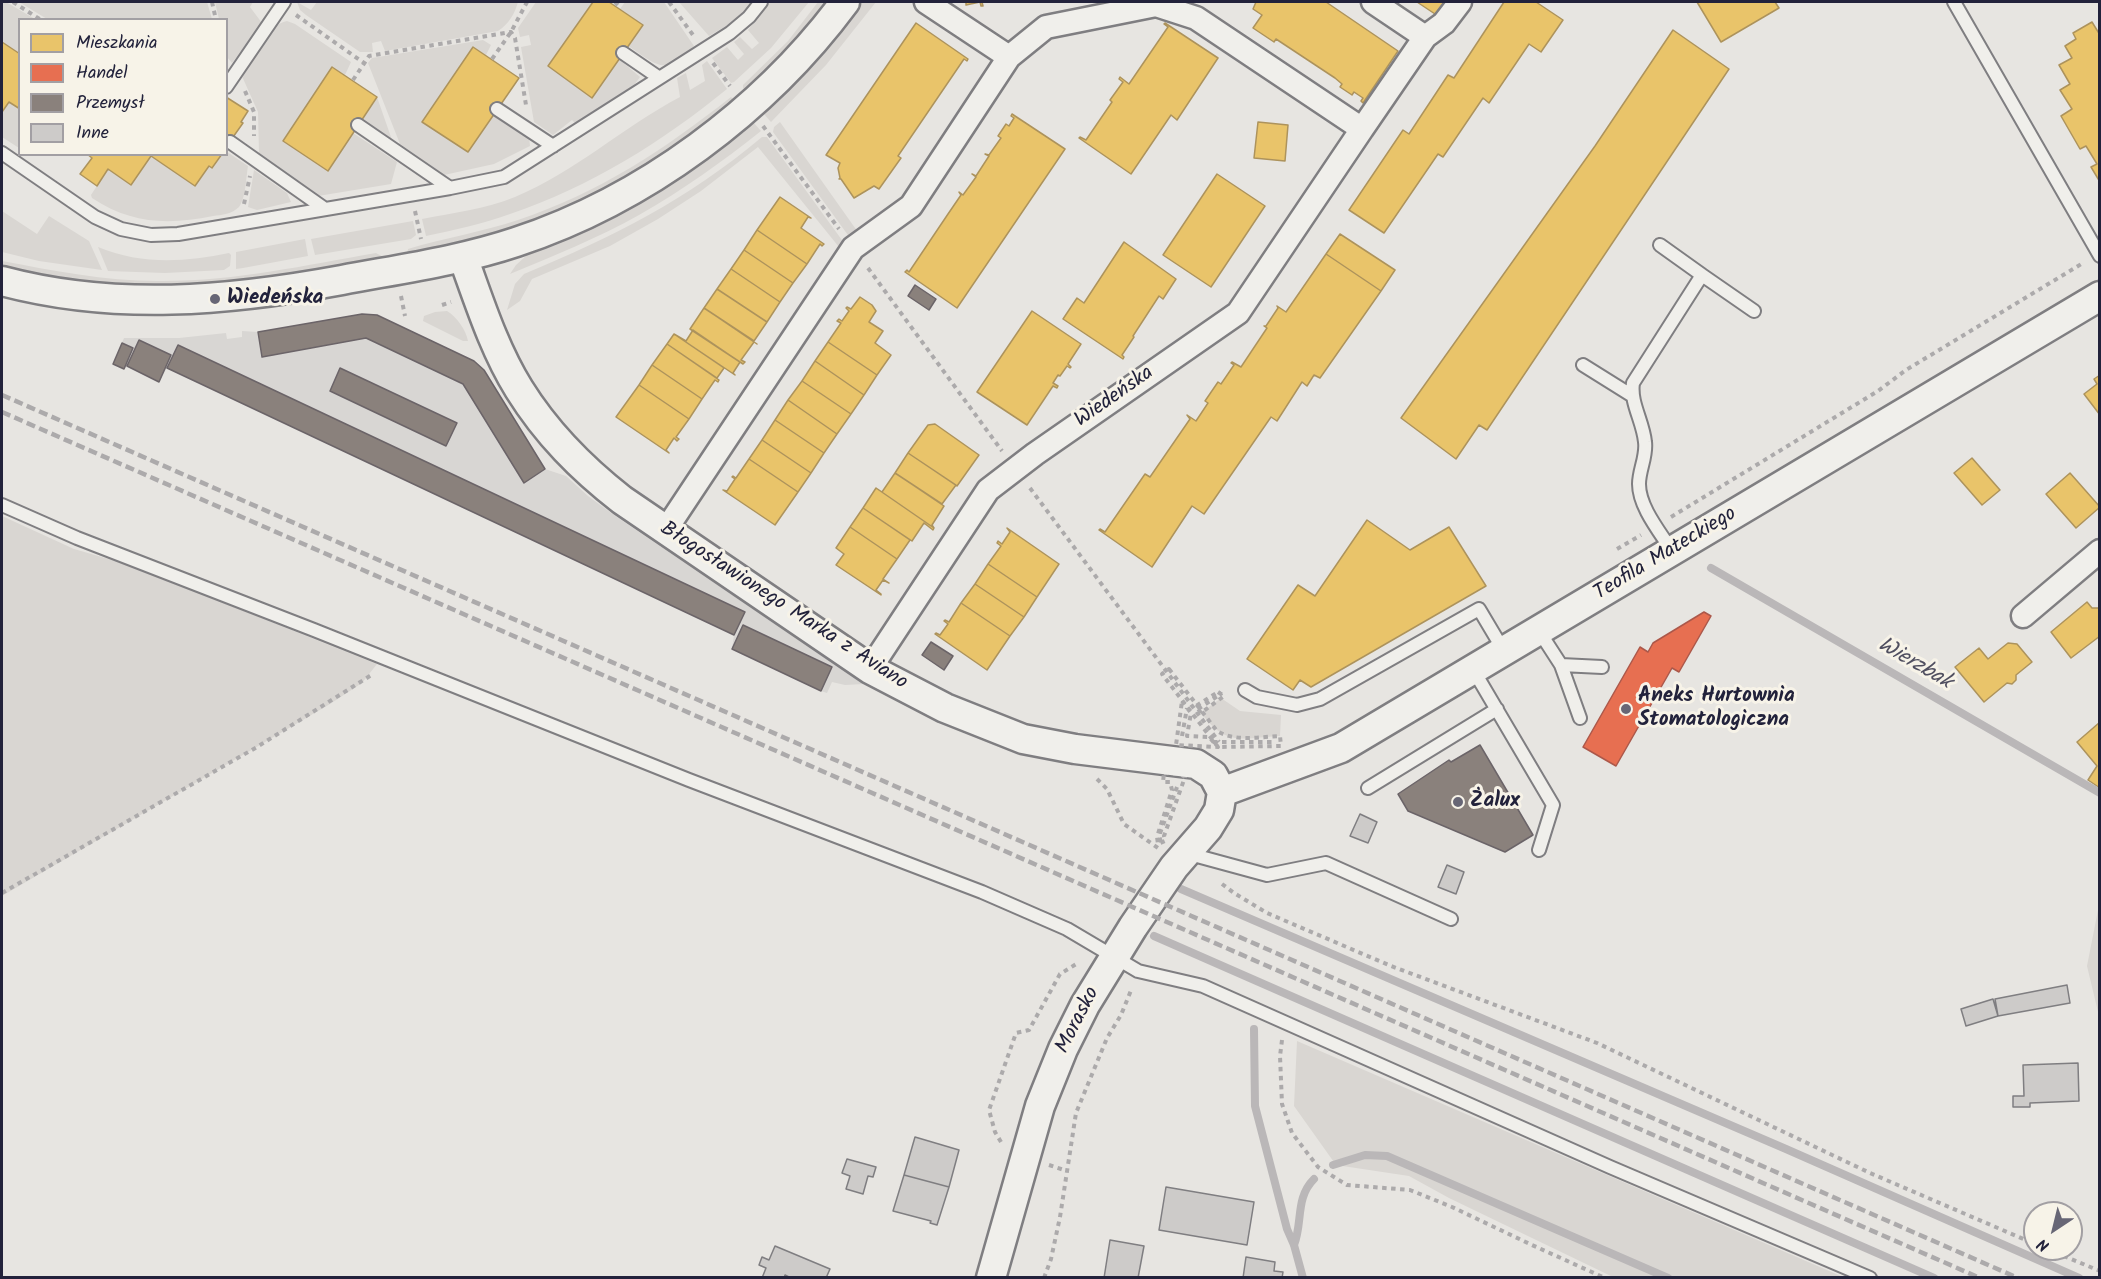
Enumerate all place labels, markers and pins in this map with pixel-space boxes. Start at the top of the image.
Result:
place label: Wiedeńska [227,286,323,312]
marker: Wiedeńska [208,292,222,306]
place label: Aneks Hurtownia Stomatologiczna [1638,684,1795,734]
marker: Aneks Hurtownia Stomatologiczna [1619,702,1633,716]
place label: Żalux [1470,789,1520,815]
marker: Żalux [1451,795,1465,809]

